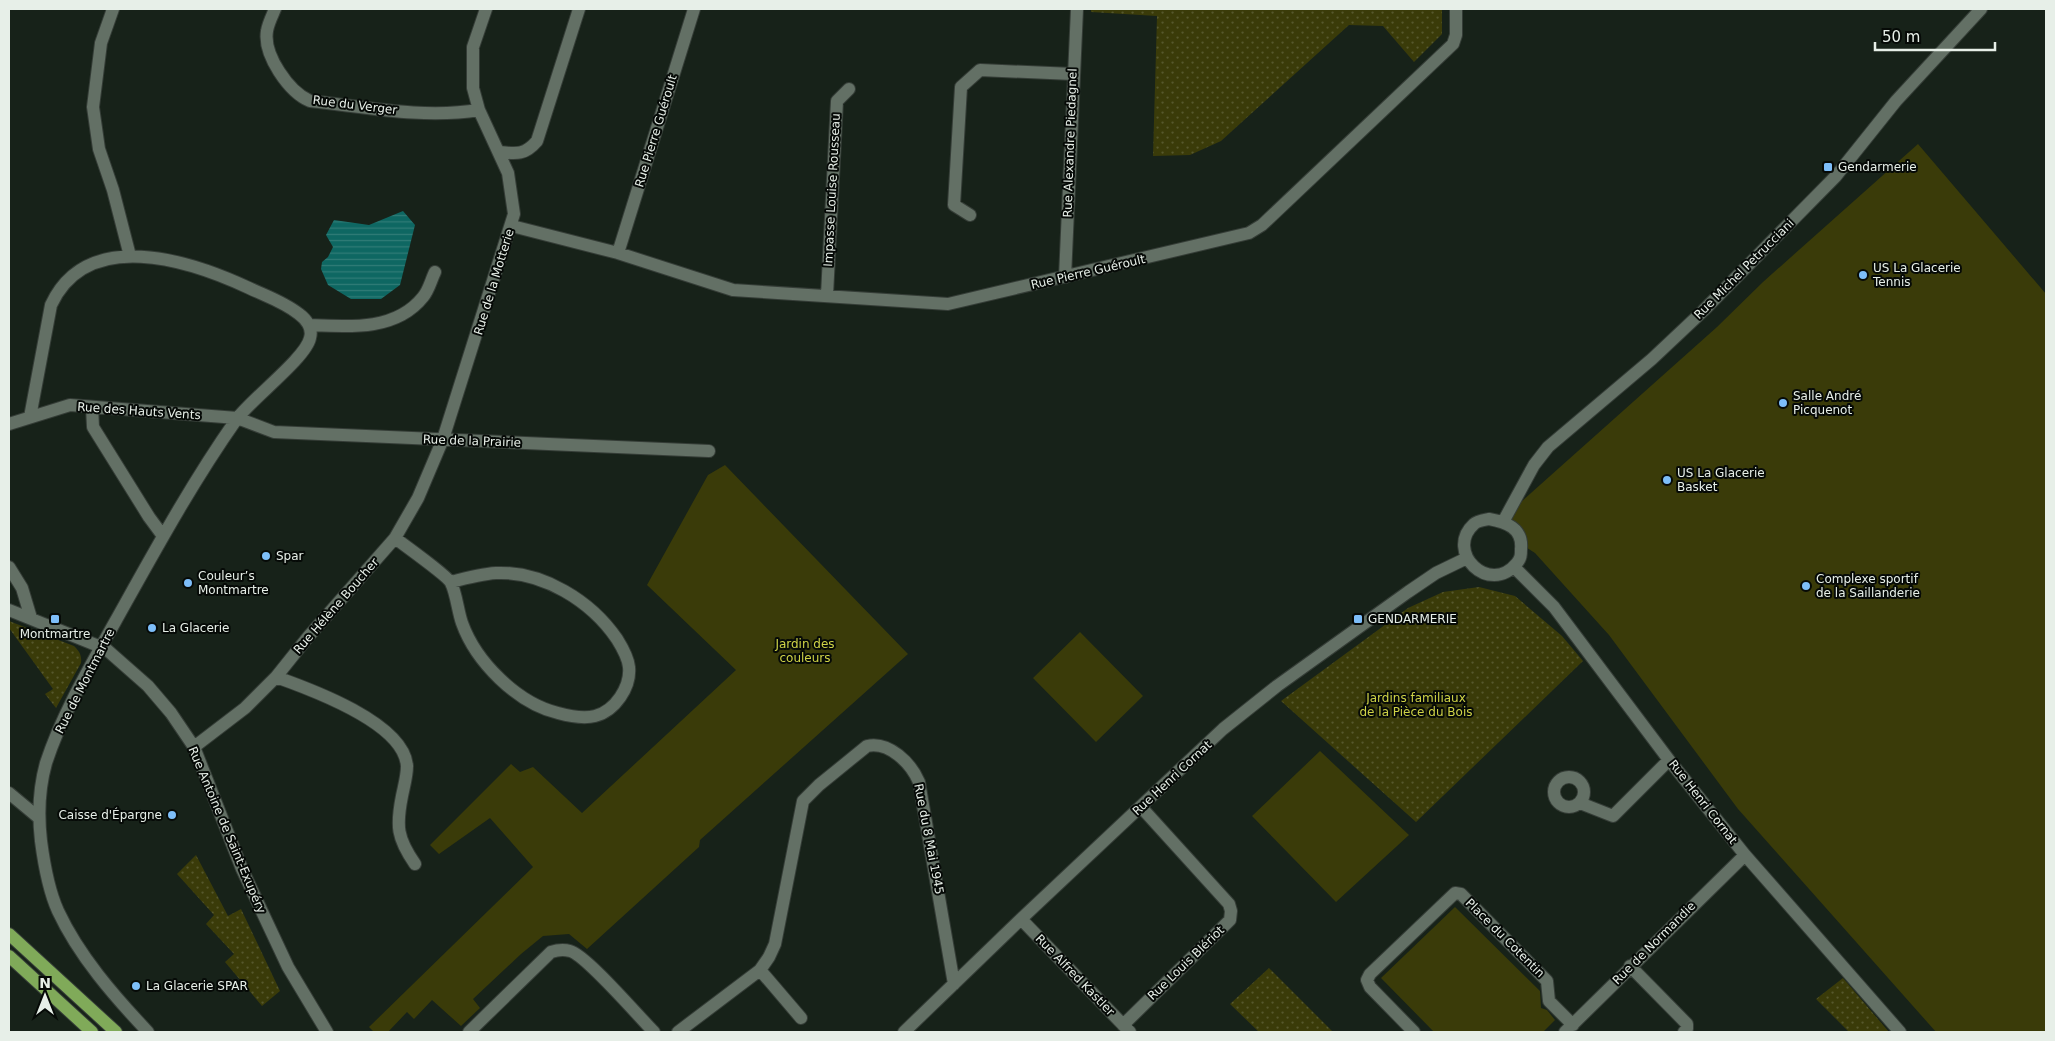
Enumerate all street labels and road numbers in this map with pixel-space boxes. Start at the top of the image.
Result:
street label: Rue Alexandre Piedagnel [1060,68,1080,218]
street label: Rue Pierre Guéroult [632,73,680,189]
street label: Rue du Verger [312,93,398,117]
street label: Impasse Louise Rousseau [821,113,843,267]
street label: Rue Michel Petrucciani [1691,216,1797,322]
street label: Rue de la Motterie [471,227,517,337]
street label: Rue Pierre Guéroult [1030,252,1147,292]
street label: Rue des Hauts Vents [77,400,201,422]
street label: Rue de la Prairie [423,432,521,450]
street label: Rue Hélène Boucher [291,555,381,657]
street label: Rue de Montmartre [52,626,118,736]
street label: Rue Henri Cornat [1130,738,1215,818]
street label: Rue Antoine de Saint-Exupéry [185,745,269,915]
street label: Rue Henri Cornat [1666,757,1740,847]
street label: Rue du 8 Mai 1945 [911,782,947,896]
street label: Place du Cotentin [1463,896,1547,980]
street label: Rue de Normandie [1610,899,1698,987]
street label: Rue Louis Blériot [1145,923,1227,1003]
street label: Rue Alfred Kastler [1033,931,1117,1019]

